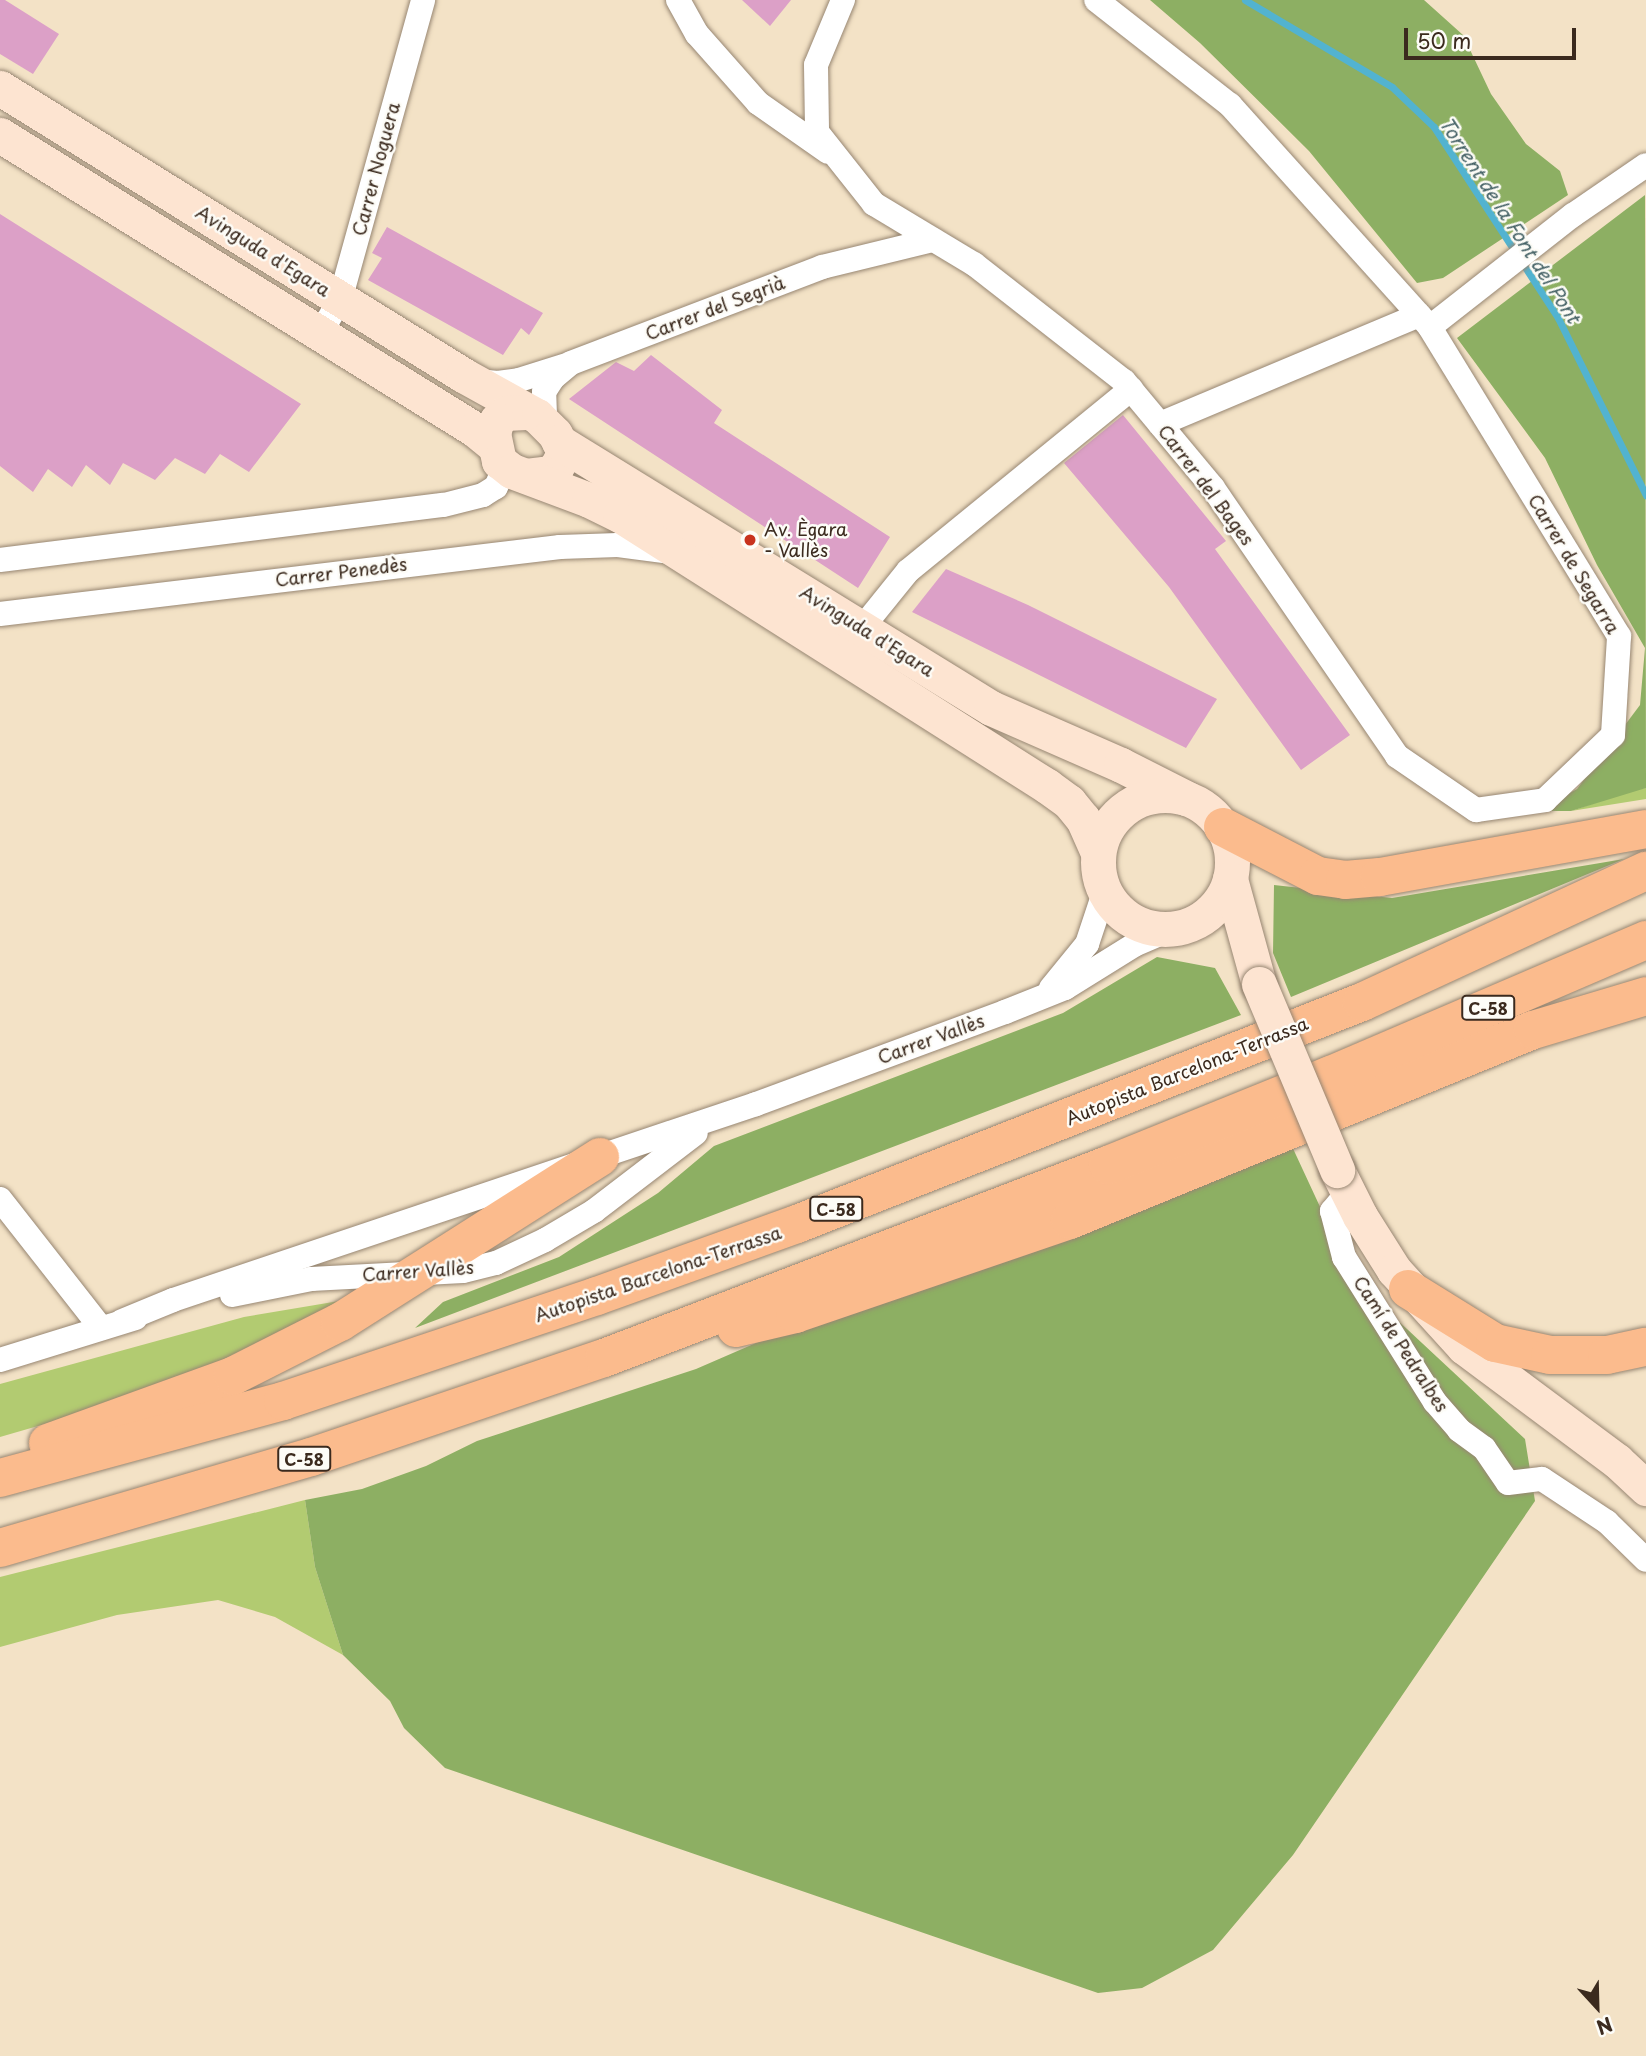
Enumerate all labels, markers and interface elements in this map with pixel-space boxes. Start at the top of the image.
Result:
scale bar [1408,14,1580,58]
text: 50 m [1417,24,1471,56]
street label: Carrer Noguera [348,99,404,239]
water label: Torrent de la Font del Pont [1434,112,1586,328]
street label: Avinguda d'Egara [192,201,334,301]
street label: Carrer del Segrià [641,271,789,345]
street label: Carrer del Bages [1153,420,1259,550]
street label: Carrer de Segarra [1524,490,1624,638]
place label: Av. Ègara - Vallès [764,519,847,562]
marker: Av. Ègara - Vallès [742,532,758,548]
street label: Carrer Penedès [274,553,408,591]
street label: Avinguda d'Egara [796,581,938,681]
road number: C-58 [1460,996,1516,1020]
street label: Carrer Vallès [874,1009,988,1069]
street label: Autopista Barcelona-Terrassa [1063,1012,1311,1130]
road number: C-58 [808,1196,864,1222]
street label: Autopista Barcelona-Terrassa [532,1222,784,1326]
street label: Carrer Vallès [361,1256,475,1286]
street label: Camí de Pedralbes [1348,1271,1454,1417]
road number: C-58 [276,1446,332,1471]
north arrow [1562,1972,1632,2042]
text: N [1593,2011,1617,2042]

